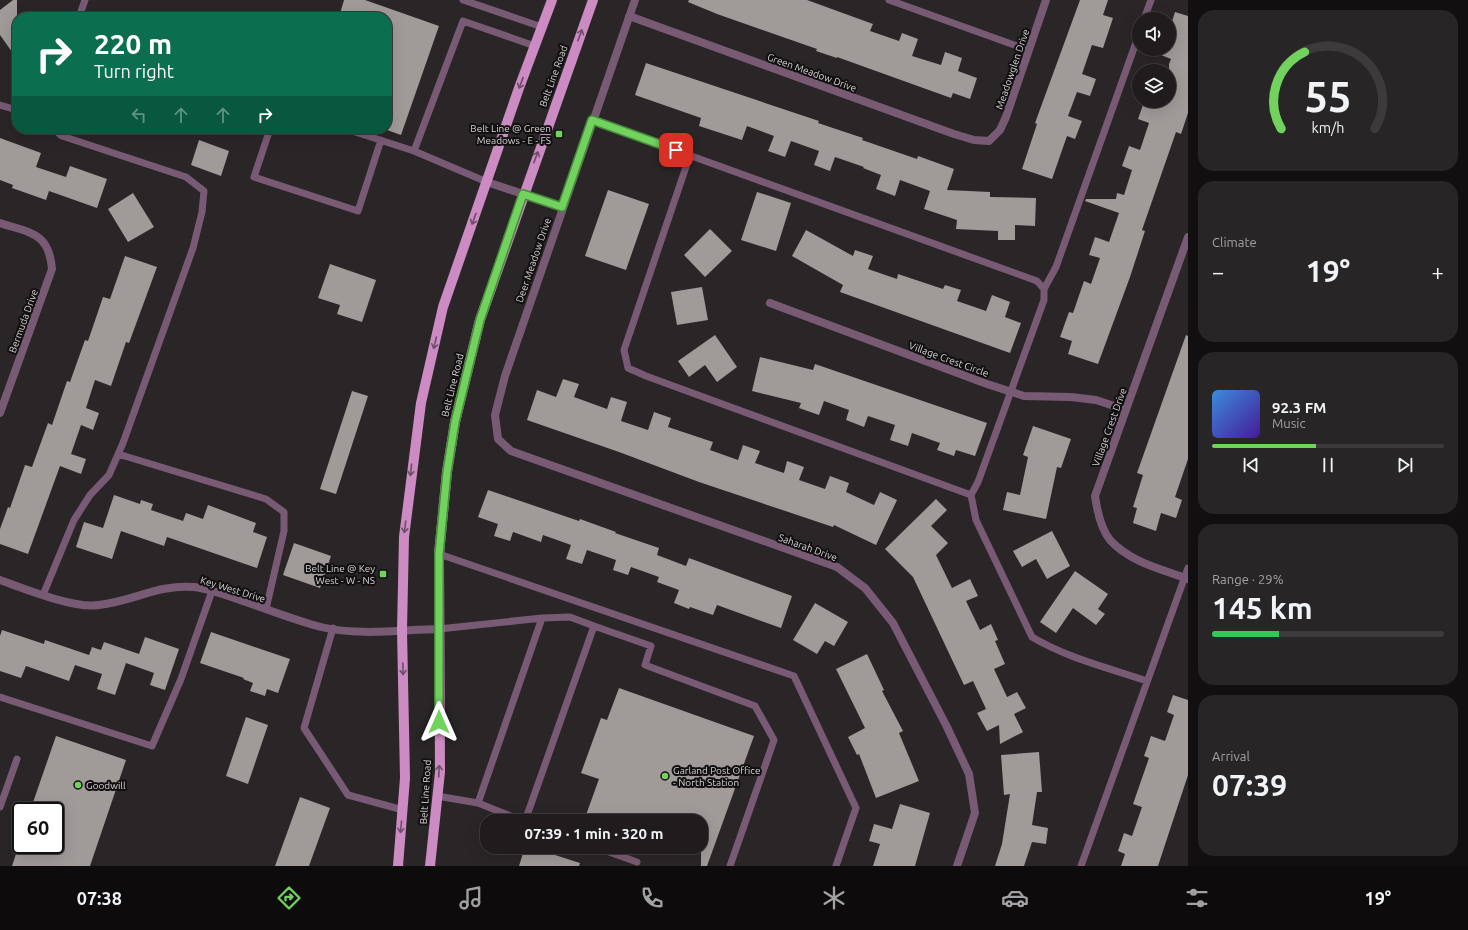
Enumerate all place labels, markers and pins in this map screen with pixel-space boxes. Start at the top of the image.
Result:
place label: Belt Line @ Green Meadows - E - FS [470,123,551,146]
marker: Belt Line @ Green Meadows - E - FS [554,129,564,139]
pin [659,133,693,167]
place label: Belt Line @ Key West - W - NS [305,563,375,586]
marker: Belt Line @ Key West - W - NS [378,569,388,579]
place label: Garland Post Office - North Station [673,765,760,788]
marker: Garland Post Office - North Station [660,771,670,781]
marker: Goodwill [73,780,83,790]
place label: Goodwill [86,780,126,791]

